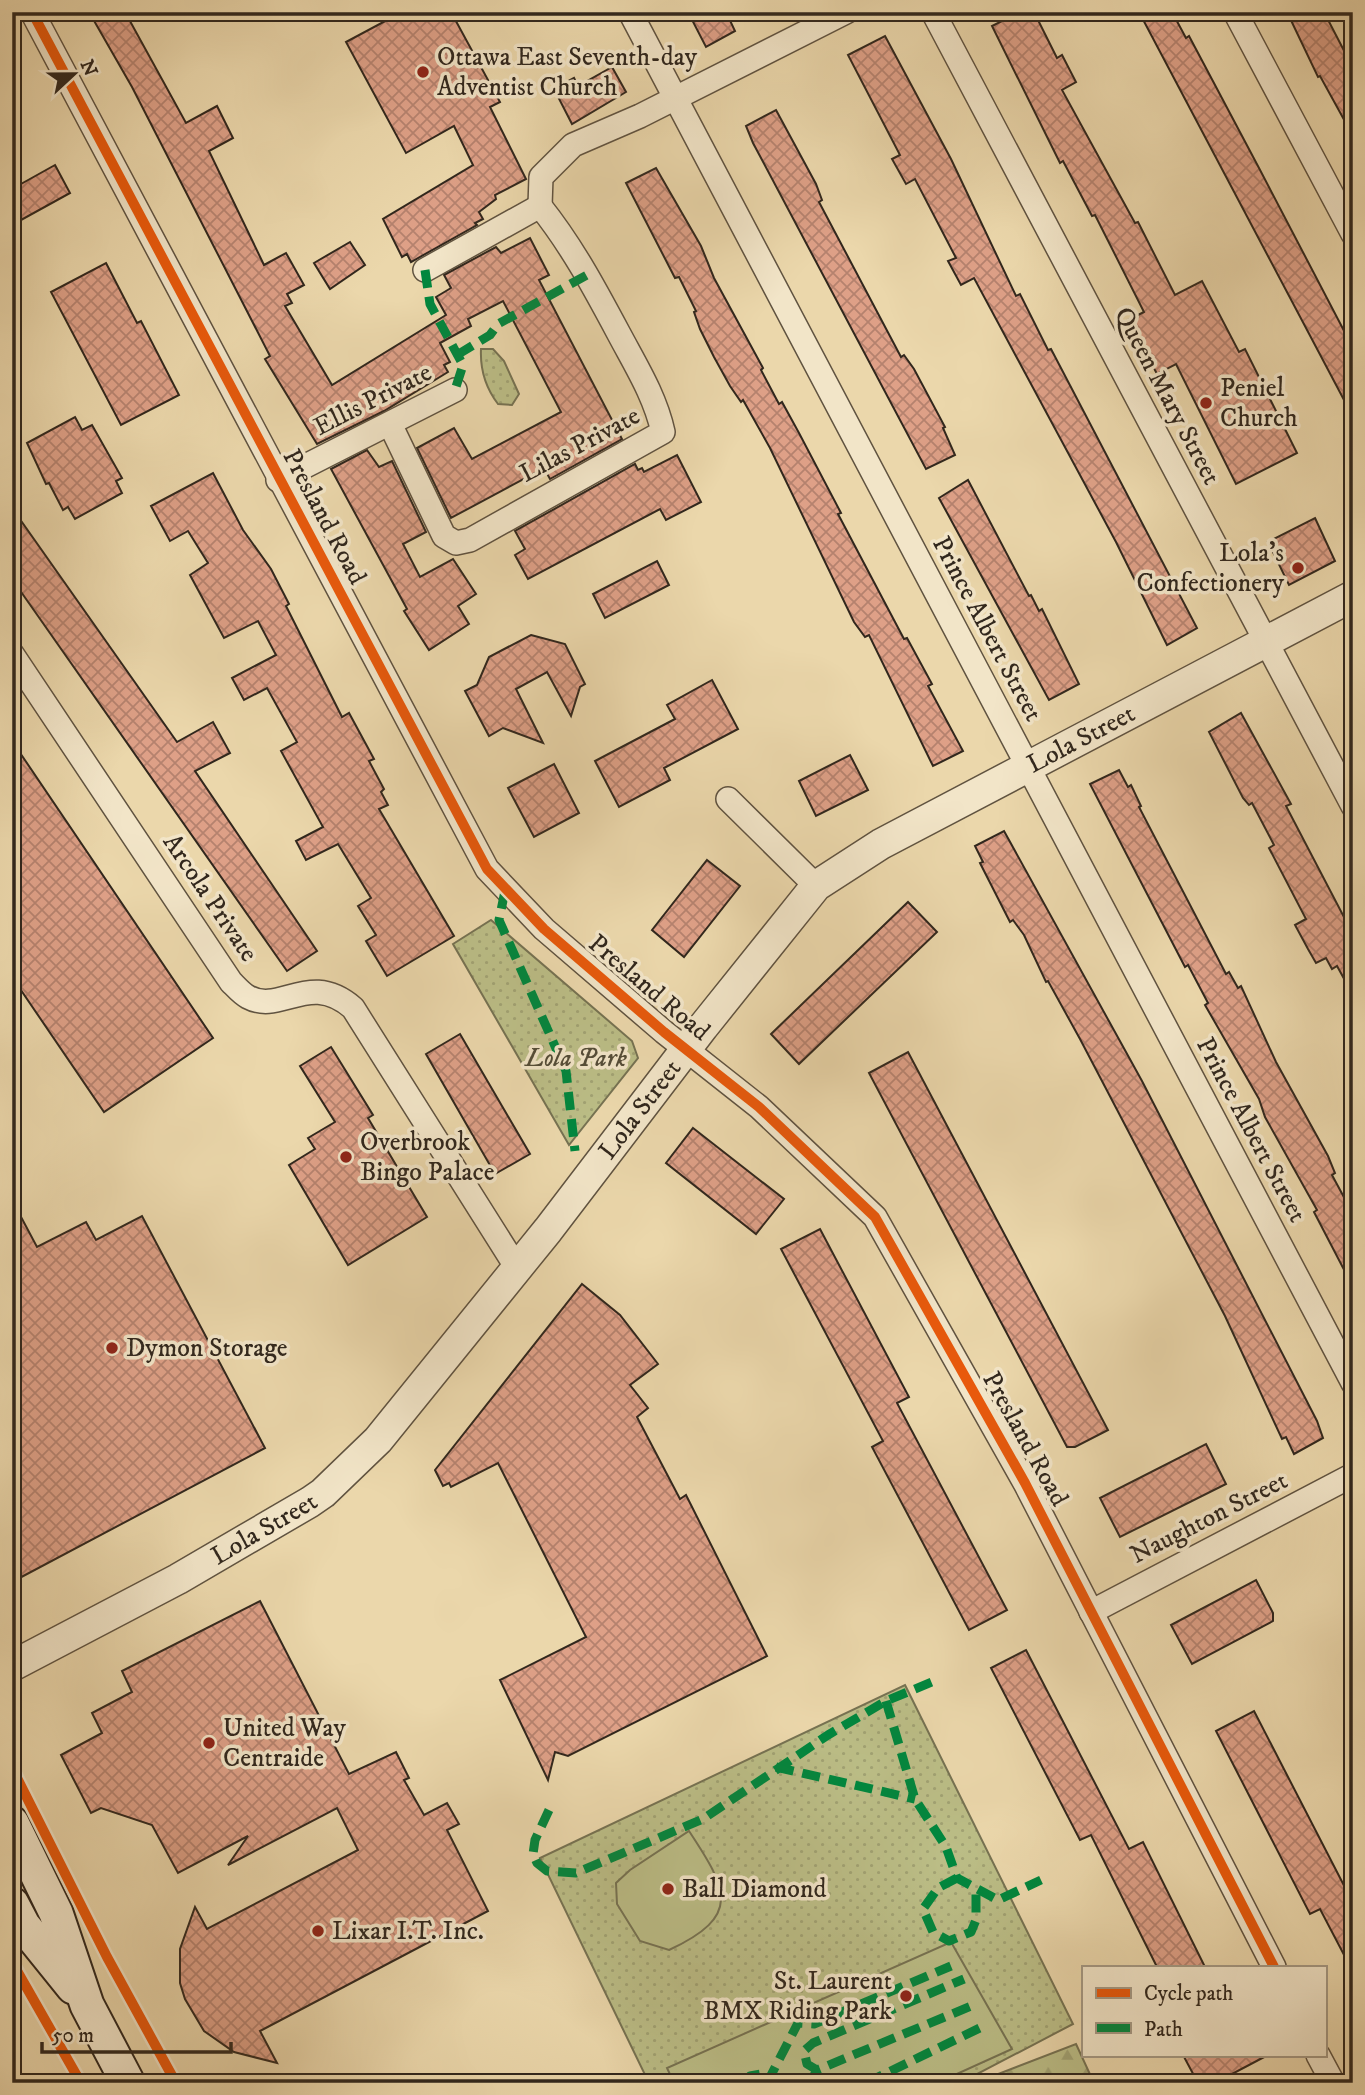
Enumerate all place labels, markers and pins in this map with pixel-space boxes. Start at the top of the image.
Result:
place label: Ottawa East Seventh-day Adventist Church [437,41,698,104]
marker: Ottawa East Seventh-day Adventist Church [415,64,431,80]
place label: Peniel Church [1220,372,1298,435]
marker: Peniel Church [1198,395,1214,411]
place label: Lola's Confectionery [1136,537,1285,600]
marker: Lola's Confectionery [1290,560,1306,576]
place label: Overbrook Bingo Palace [360,1126,494,1189]
marker: Overbrook Bingo Palace [338,1149,354,1165]
place label: Dymon Storage [126,1332,288,1365]
marker: Dymon Storage [104,1340,120,1356]
place label: United Way Centraide [223,1712,347,1775]
marker: United Way Centraide [201,1735,217,1751]
place label: Ball Diamond [682,1873,826,1906]
marker: Ball Diamond [660,1881,676,1897]
place label: Lixar I.T. Inc. [332,1915,484,1948]
marker: Lixar I.T. Inc. [310,1923,326,1939]
place label: St. Laurent BMX Riding Park [703,1965,892,2028]
marker: St. Laurent BMX Riding Park [898,1988,914,2004]

